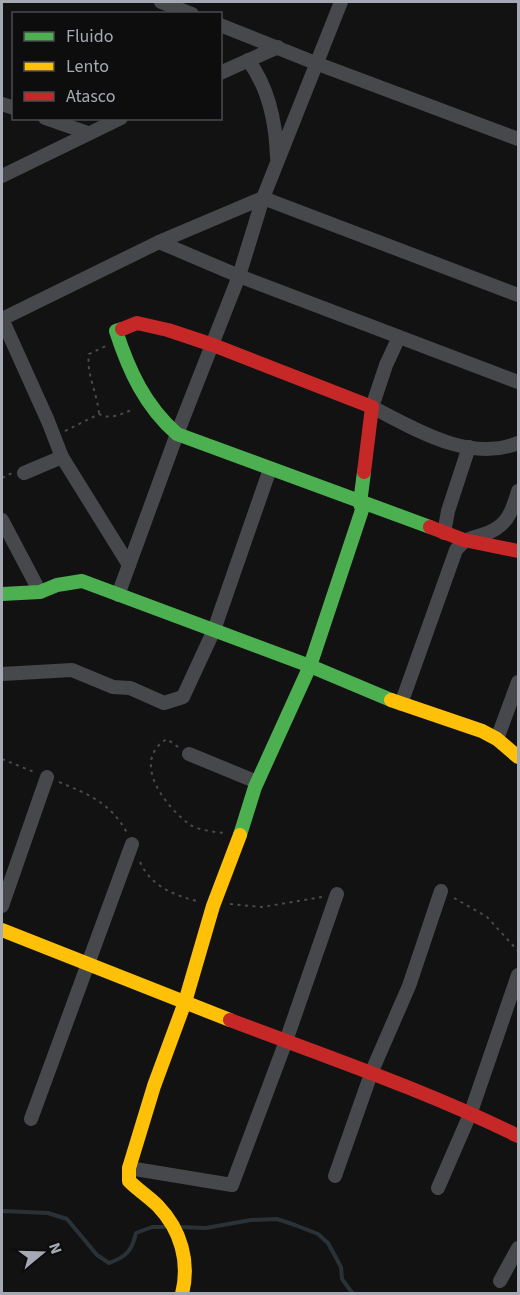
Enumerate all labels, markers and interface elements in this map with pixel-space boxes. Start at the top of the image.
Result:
legend [12,12,222,120]
text: Fluido [66,24,113,49]
text: Lento [66,54,109,79]
text: Atasco [66,84,115,109]
north arrow [12,1223,72,1283]
text: N [43,1240,67,1257]

